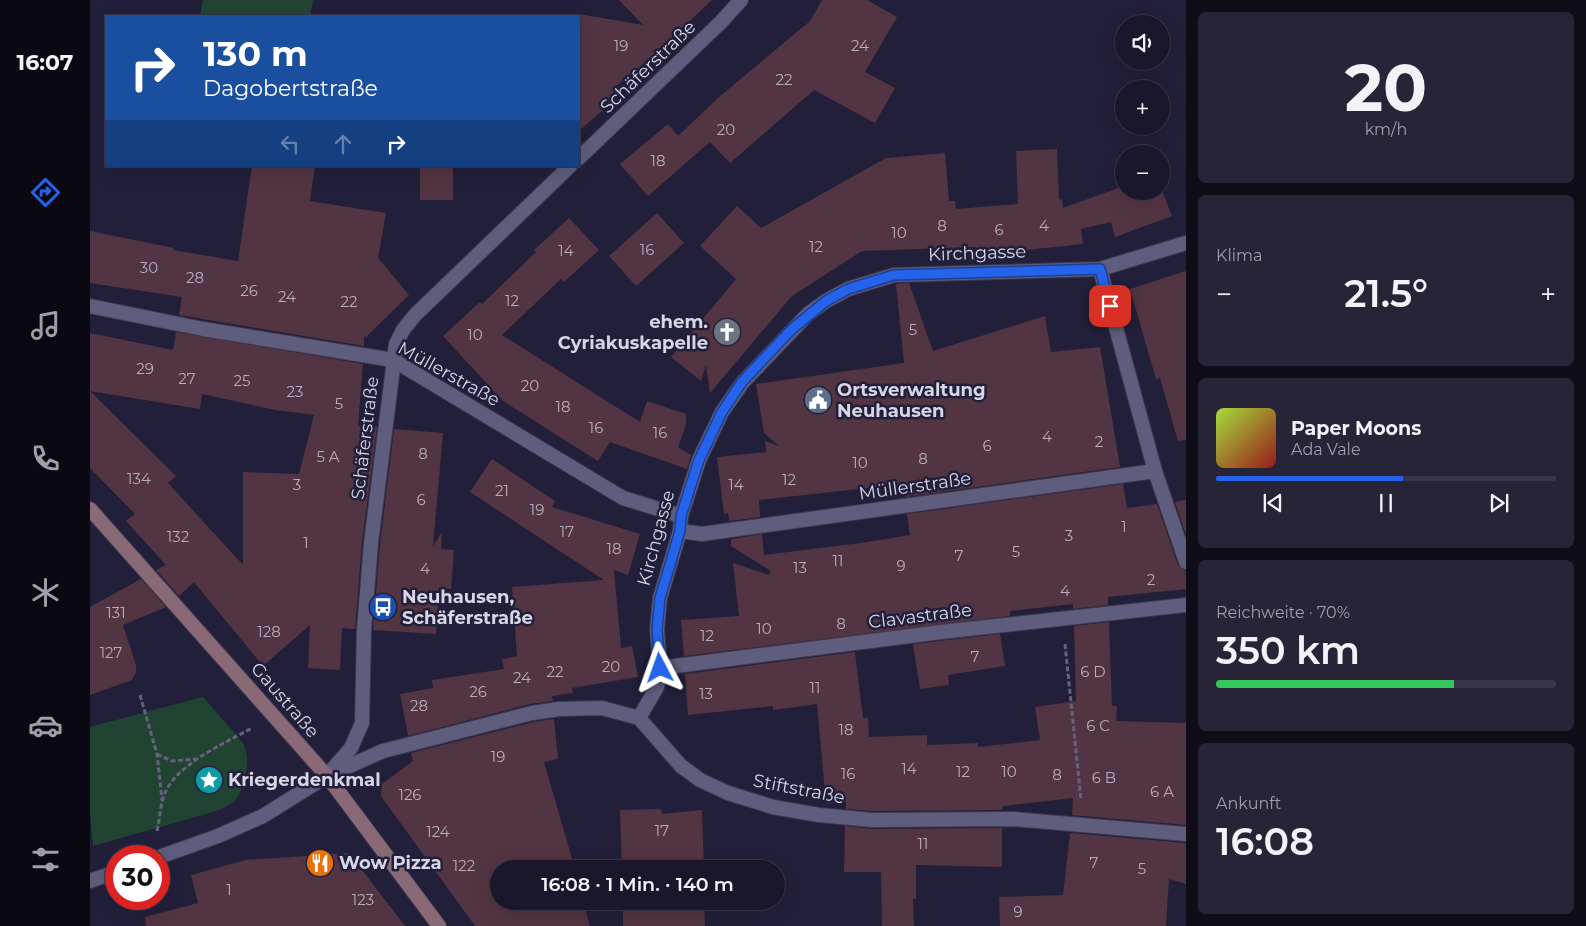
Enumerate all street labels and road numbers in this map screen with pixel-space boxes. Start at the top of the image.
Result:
street label: Schäferstraße [596,16,700,118]
street label: Kirchgasse [928,240,1027,266]
street label: Müllerstraße [394,337,504,411]
street label: Schäferstraße [347,375,383,501]
street label: Müllerstraße [857,467,973,505]
street label: Kirchgasse [633,488,679,588]
street label: Clavastraße [867,599,973,633]
street label: Gaustraße [246,658,324,742]
street label: Stiftstraße [751,769,847,809]

